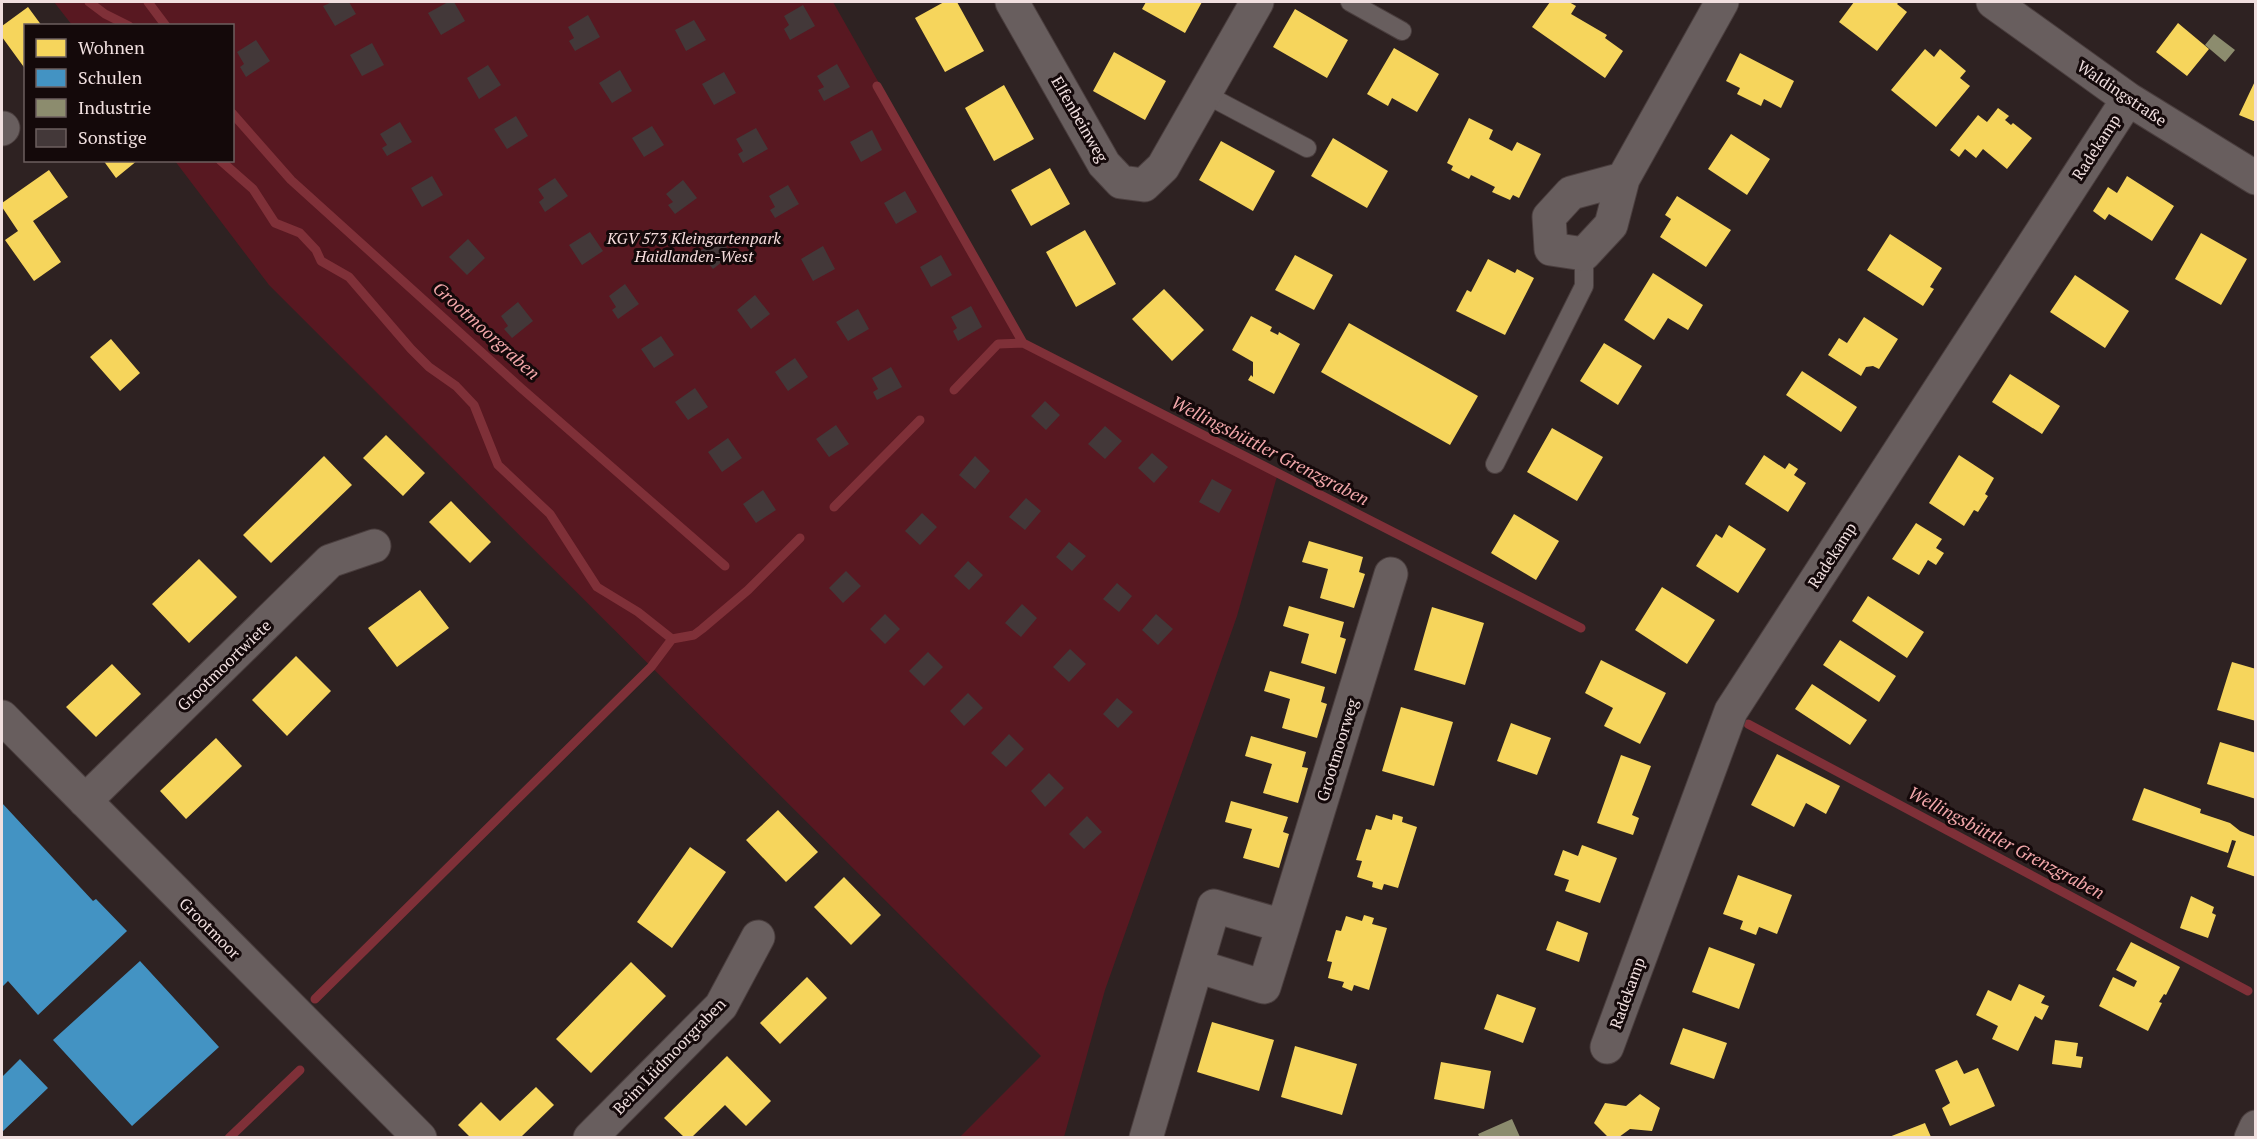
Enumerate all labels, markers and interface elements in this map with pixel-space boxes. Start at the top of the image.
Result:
legend [24,24,234,162]
text: Wohnen [78,35,145,59]
street label: Waldingstraße [2073,55,2171,131]
text: Schulen [78,65,142,89]
street label: Elfenbeinweg [1047,72,1114,167]
text: Industrie [78,95,151,119]
street label: Radekamp [2067,110,2125,184]
text: Sonstige [78,125,147,149]
park label: KGV 573 Kleingartenpark Haidlanden-West [606,227,781,267]
water label: Grootmoorgraben [428,276,545,385]
water label: Wellingsbüttler Grenzgraben [1167,390,1374,511]
street label: Radekamp [1803,518,1861,592]
street label: Grootmoortwiete [172,614,276,716]
street label: Grootmoorweg [1311,695,1363,804]
water label: Wellingsbüttler Grenzgraben [1904,780,2109,904]
street label: Grootmoor [175,893,246,964]
street label: Radekamp [1604,954,1650,1032]
street label: Beim Lüdmoorgraben [608,993,731,1119]

